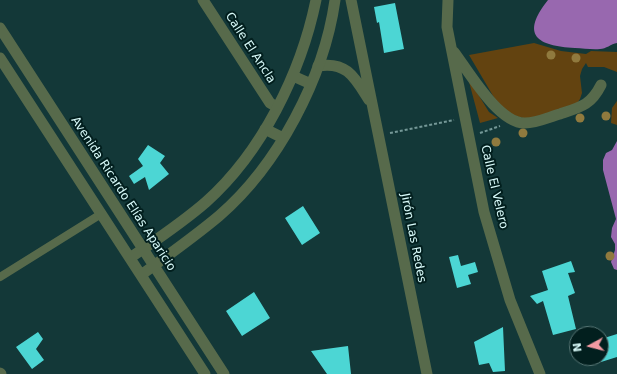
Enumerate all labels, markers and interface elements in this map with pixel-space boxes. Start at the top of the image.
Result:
street label: Calle El Ancla [222,10,278,86]
street label: Avenida Ricardo Elías Aparicio [68,114,178,274]
street label: Calle El Velero [477,144,511,230]
street label: Jirón Las Redes [397,192,429,284]
north arrow [569,326,609,366]
text: N [571,342,585,353]

